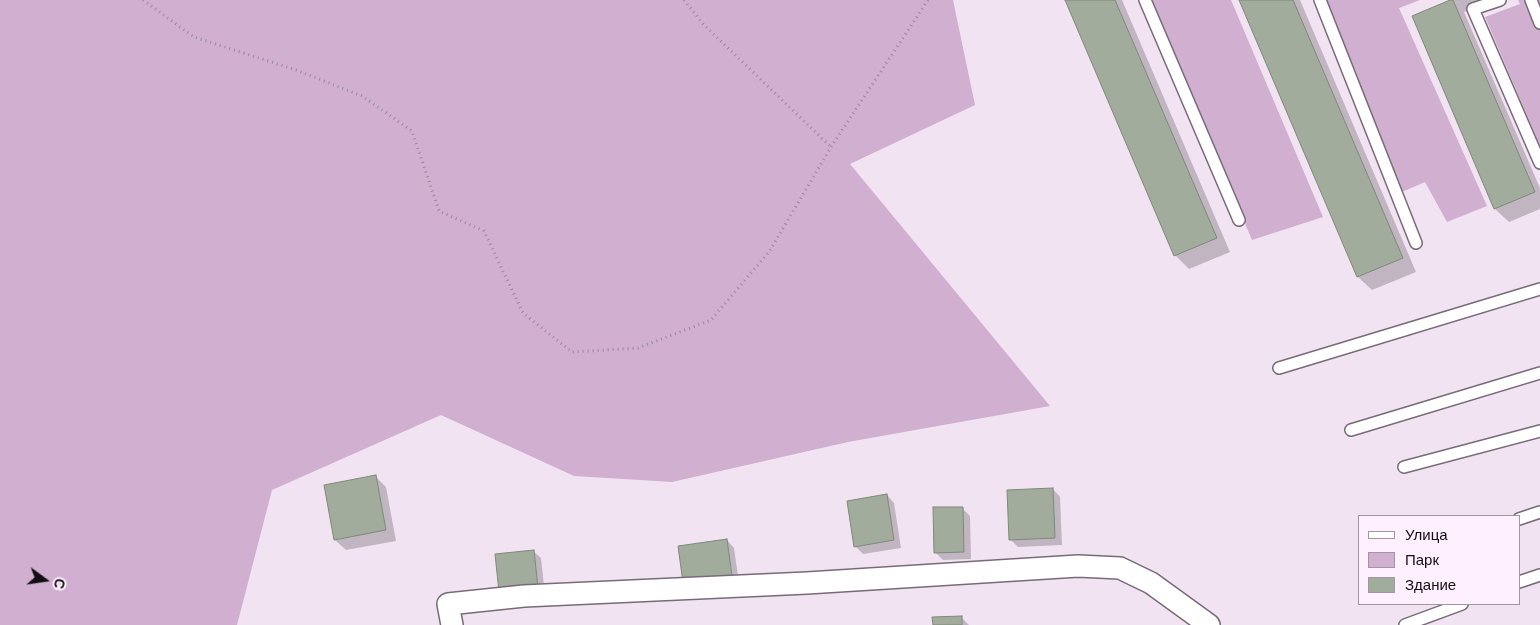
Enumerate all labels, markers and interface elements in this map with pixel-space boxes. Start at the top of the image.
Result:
legend [1358,515,1520,605]
text: Улица [1405,526,1448,544]
text: Парк [1405,551,1439,569]
north arrow [20,555,70,605]
text: Здание [1405,576,1456,594]
text: С [51,577,69,590]

